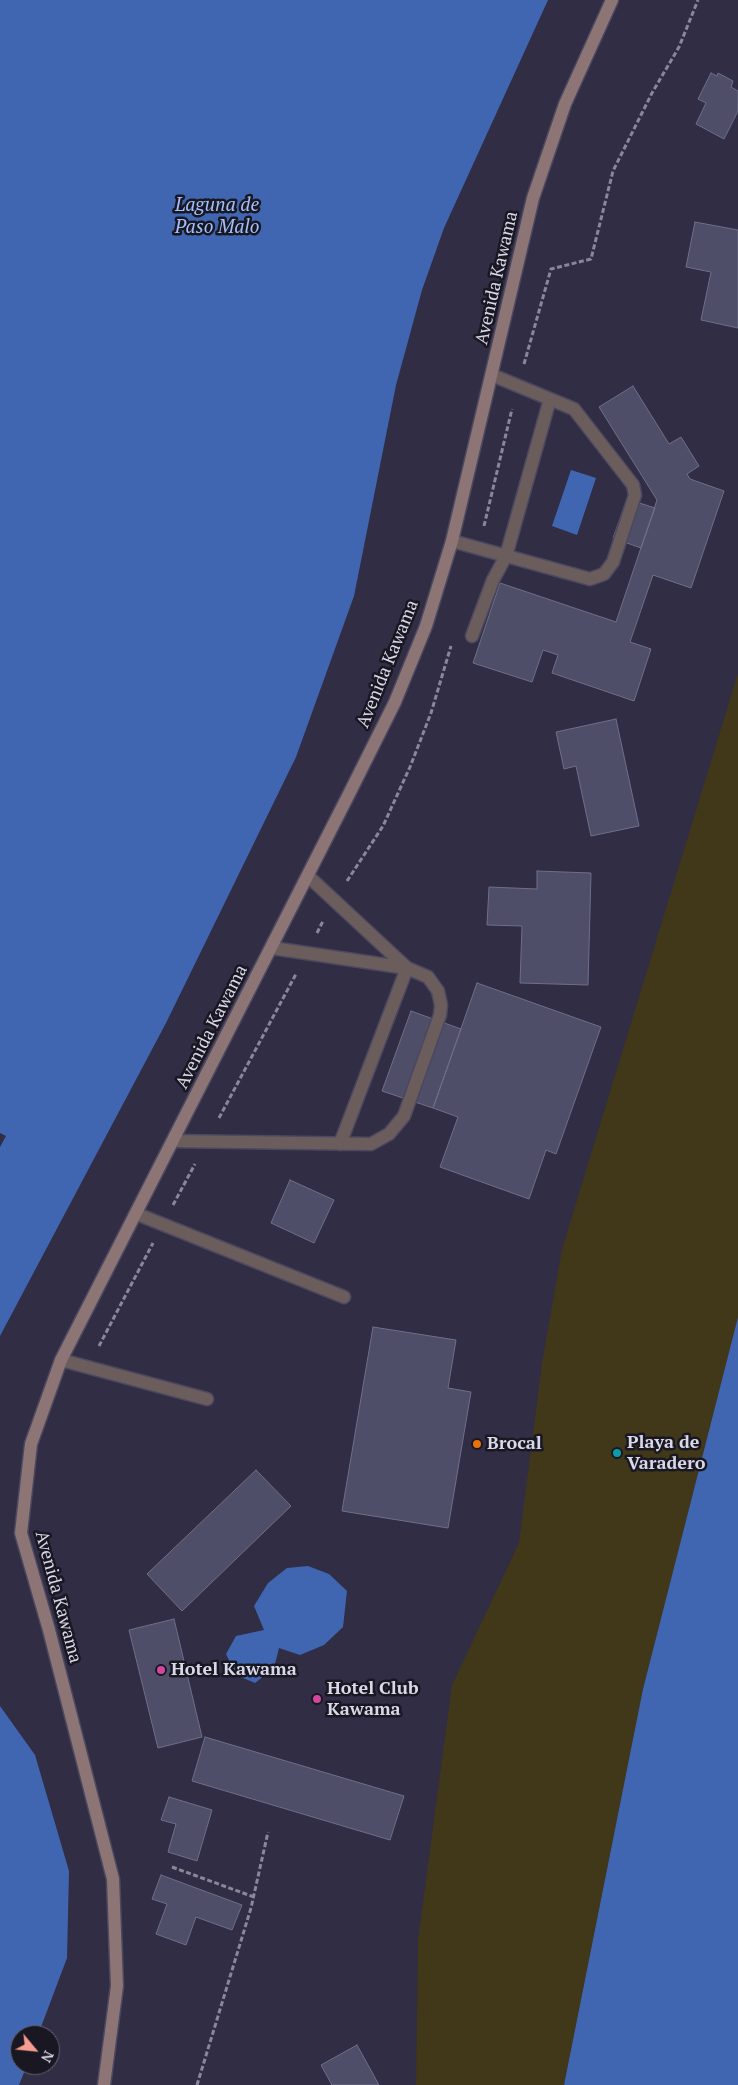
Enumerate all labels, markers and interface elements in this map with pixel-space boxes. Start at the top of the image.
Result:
water label: Laguna de Paso Malo [175,195,259,239]
street label: Avenida Kawama [471,209,523,347]
street label: Avenida Kawama [353,597,423,731]
street label: Avenida Kawama [172,962,252,1092]
place label: Playa de Varadero [627,1432,705,1475]
place label: Brocal [487,1433,542,1455]
marker: Brocal [471,1438,483,1450]
marker: Playa de Varadero [611,1447,623,1459]
street label: Avenida Kawama [30,1529,86,1665]
place label: Hotel Kawama [171,1659,297,1681]
marker: Hotel Kawama [155,1664,167,1676]
place label: Hotel Club Kawama [327,1678,419,1720]
marker: Hotel Club Kawama [311,1693,323,1705]
north arrow [10,2025,60,2075]
text: N [37,2048,59,2066]

